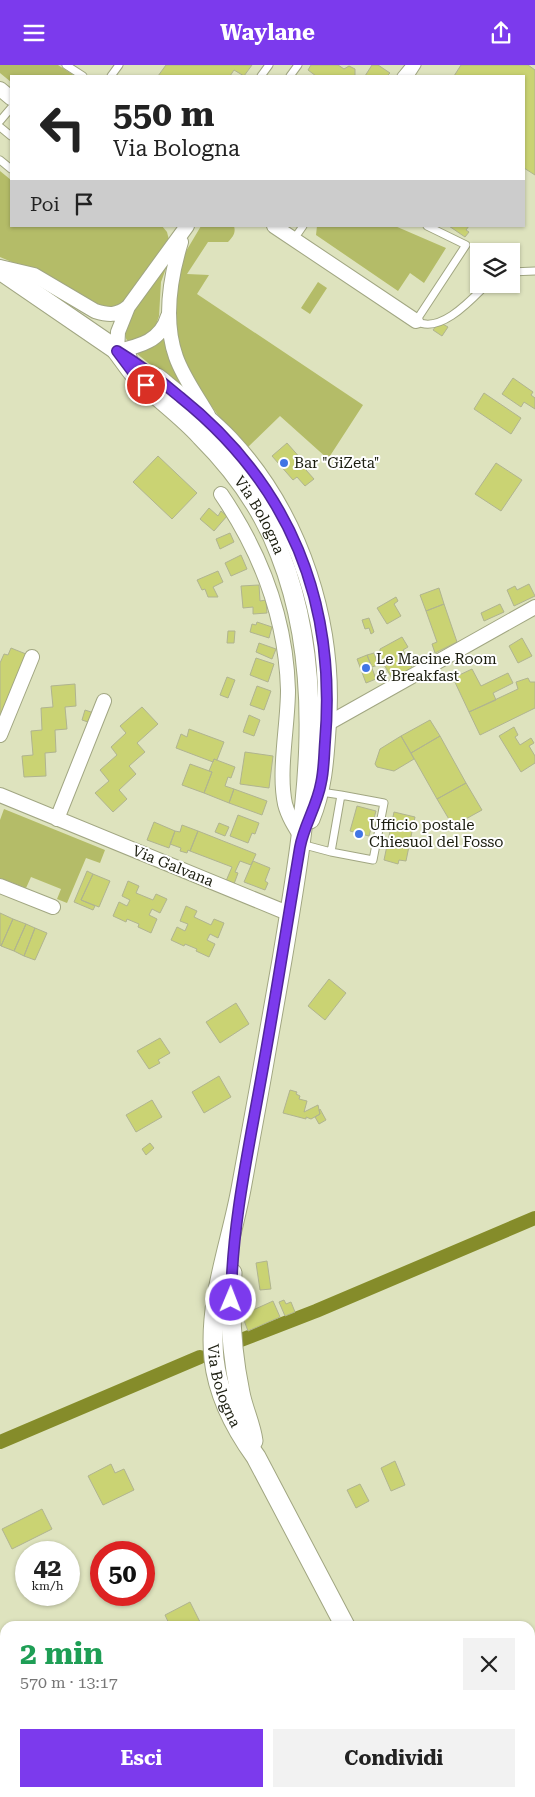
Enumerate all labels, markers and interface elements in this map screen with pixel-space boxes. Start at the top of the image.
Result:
icon: menu [20,19,48,47]
icon: share [487,19,515,47]
text: Waylane [220,20,315,45]
text: 550 m [113,94,214,135]
icon: left [30,95,95,160]
text: Via Bologna [113,136,240,161]
icon: arrive [70,190,98,218]
text: Poi [30,193,60,216]
map controls [470,243,520,293]
button: layers [470,243,520,293]
pin [125,364,167,406]
icon: arrive [132,371,160,399]
place label: Bar "GiZeta" [294,454,379,472]
marker: Bar "GiZeta" [278,457,290,469]
street label: Via Bologna [230,473,288,557]
place label: Le Macine Room & Breakfast [376,650,497,685]
marker: Le Macine Room & Breakfast [360,662,372,674]
place label: Ufficio postale Chiesuol del Fosso [369,816,504,851]
marker: Ufficio postale Chiesuol del Fosso [353,828,365,840]
street label: Via Galvana [130,842,216,890]
position arrow [204,1273,256,1325]
street label: Via Bologna [204,1343,244,1431]
speed limit sign: 50 [90,1541,155,1606]
text: 42 [33,1553,62,1582]
text: km/h [31,1579,64,1593]
text: 2 min [20,1636,103,1671]
button: close [463,1638,515,1690]
text: 570 m · 13:17 [20,1673,118,1692]
button: Esci [20,1729,263,1787]
button: Condividi [273,1729,515,1787]

